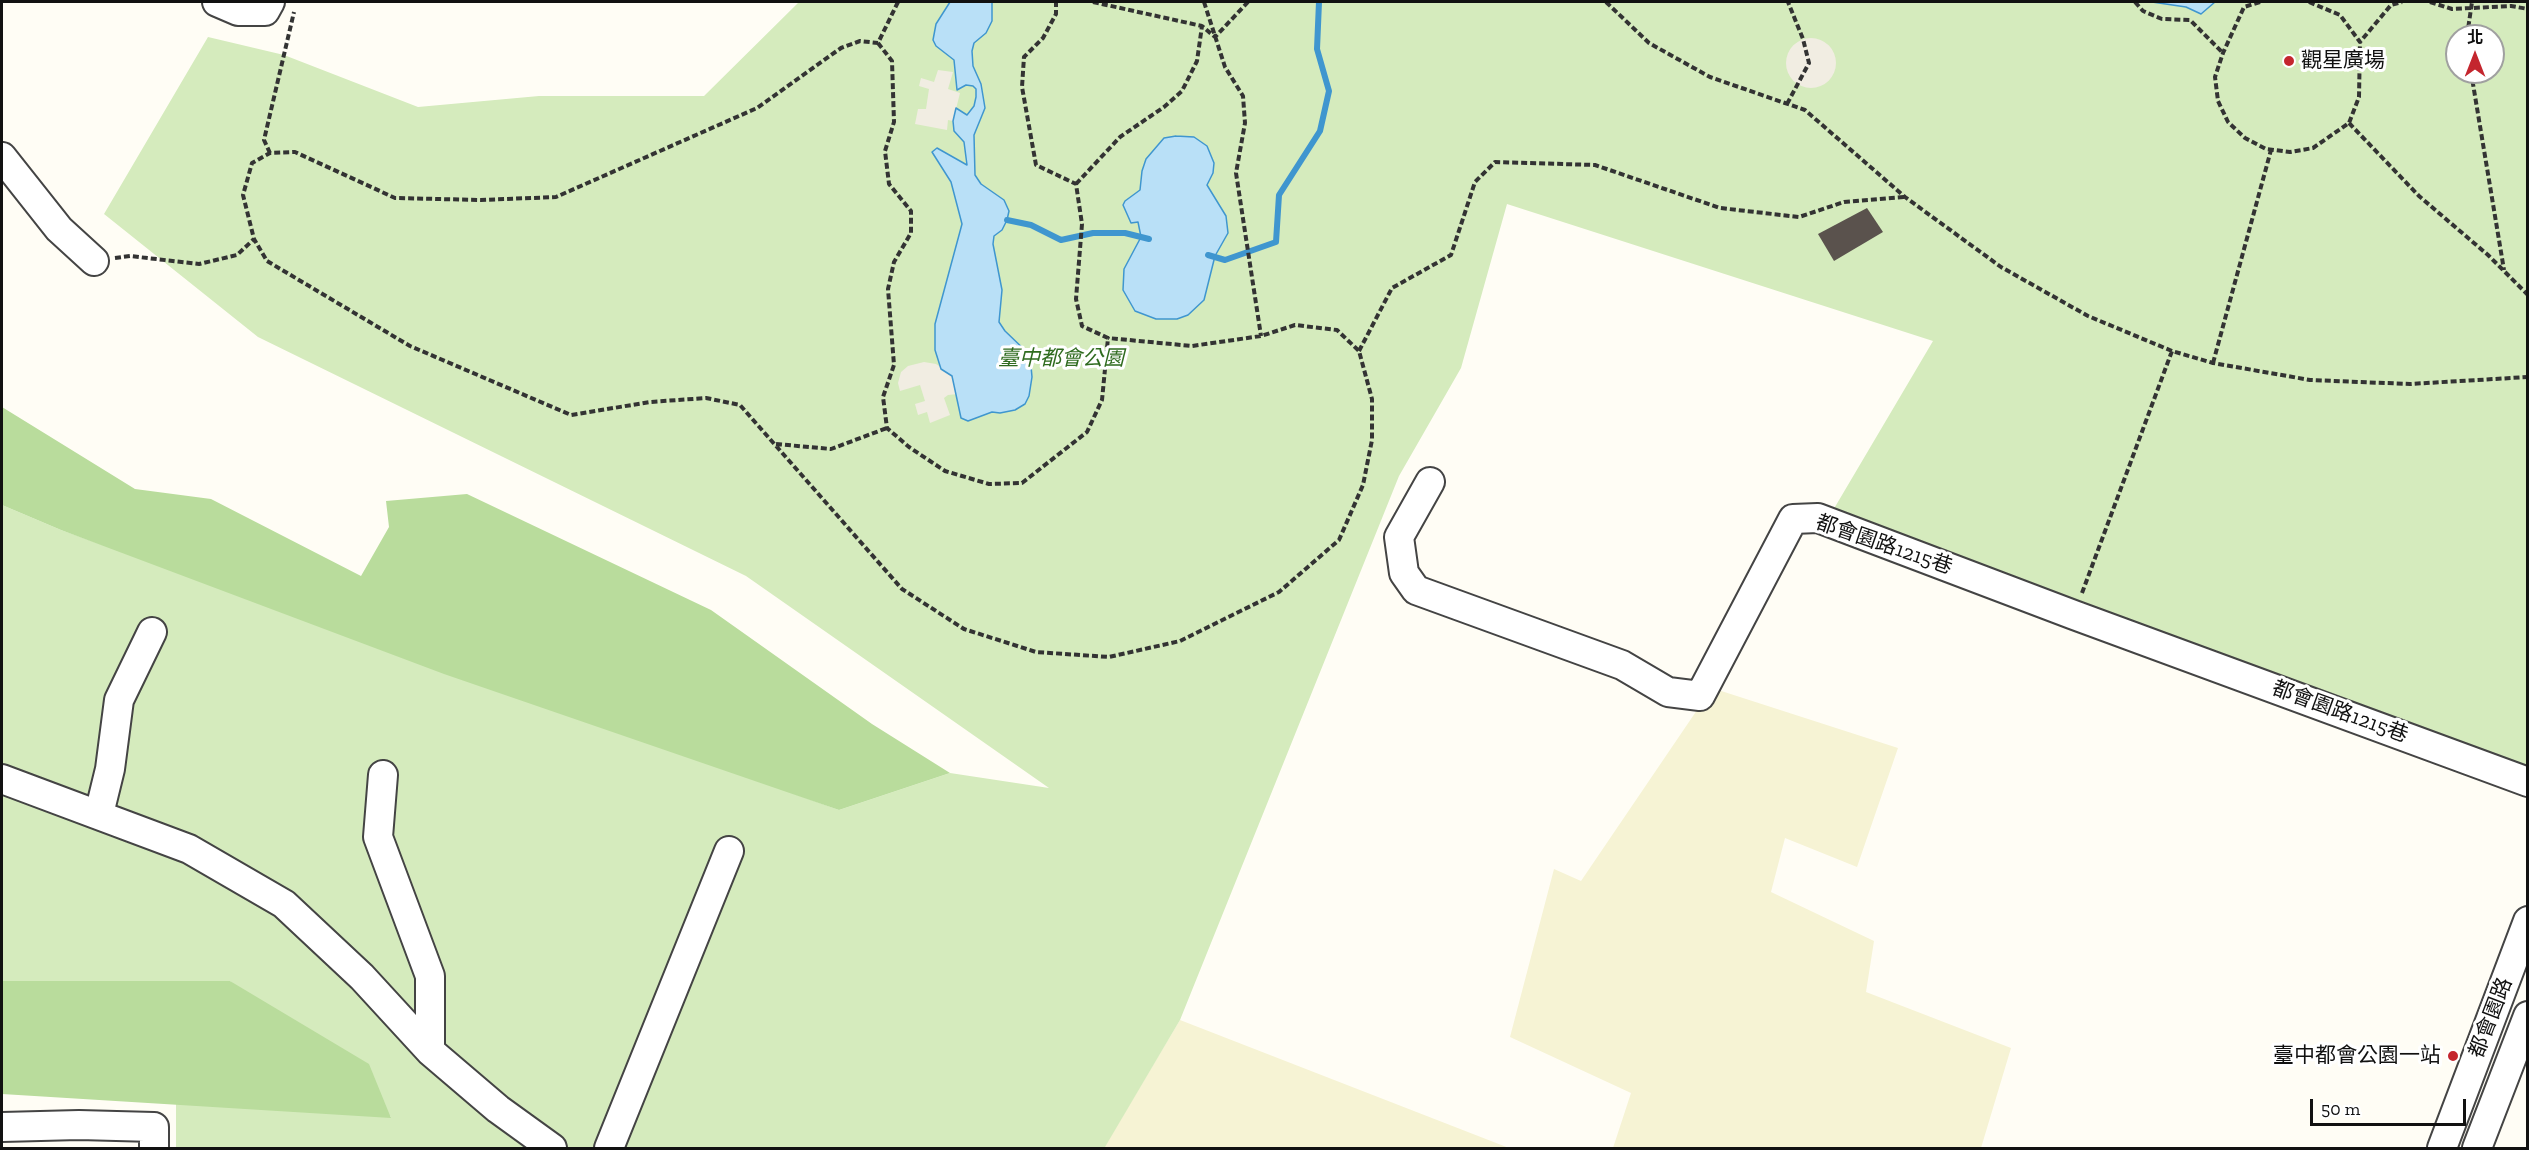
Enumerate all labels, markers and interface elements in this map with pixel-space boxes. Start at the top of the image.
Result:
north arrow [2445,24,2505,84]
text: 北 [2467,28,2483,47]
place label: 觀星廣場 [2301,48,2385,74]
marker: 觀星廣場 [2282,54,2296,68]
park label: 臺中都會公園 [998,346,1124,372]
street label: 都會園路1215巷 [1812,510,1956,580]
street label: 都會園路1215巷 [2269,676,2411,748]
street label: 都會園路 [2464,974,2518,1062]
place label: 臺中都會公園一站 [2273,1043,2441,1069]
marker: 臺中都會公園一站 [2446,1049,2460,1063]
scale bar [2313,1087,2469,1125]
text: 50 m [2321,1098,2360,1120]

